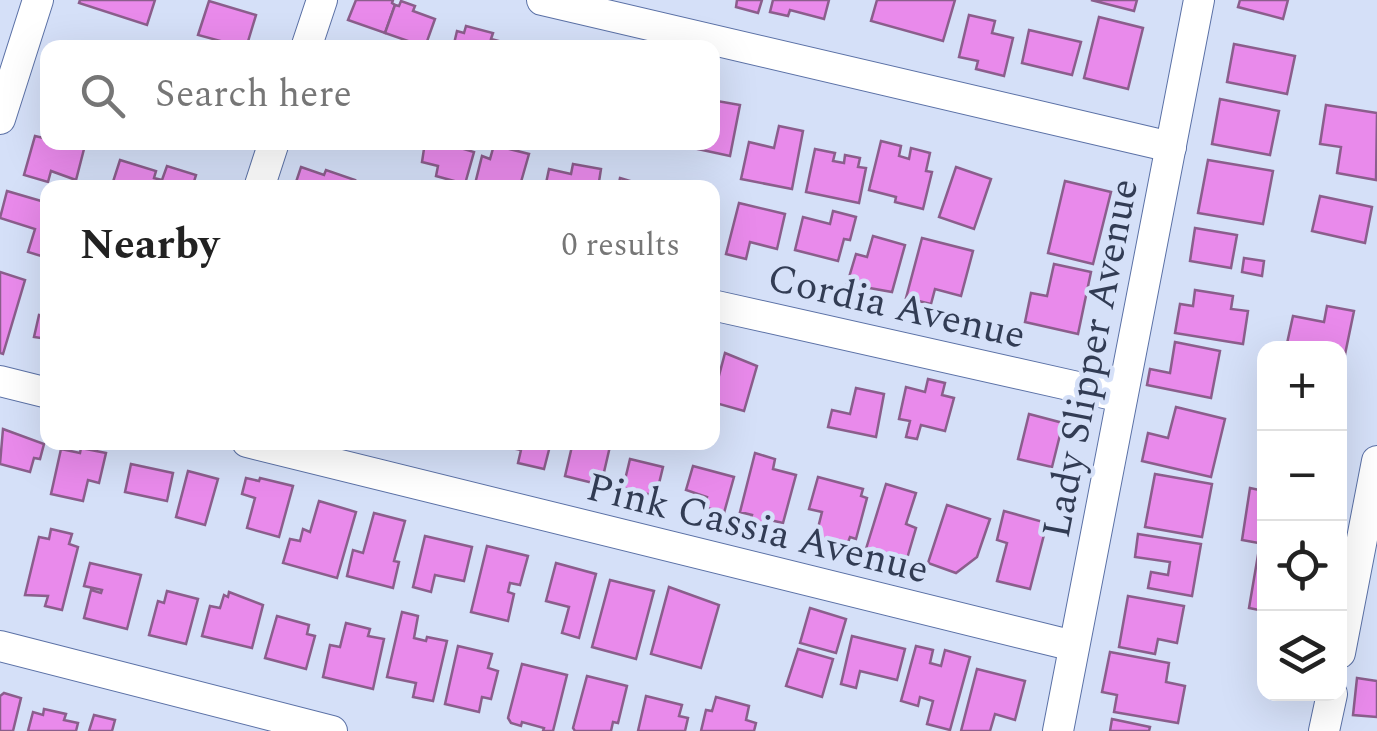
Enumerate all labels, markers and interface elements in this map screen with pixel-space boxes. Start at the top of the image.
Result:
search box [40,40,720,150]
text: Search here [155,66,352,124]
icon: search [75,68,130,123]
street label: Lady Slipper Avenue [1027,174,1156,543]
text: Nearby [80,214,219,277]
text: 0 results [561,221,680,270]
street label: Cordia Avenue [761,248,1031,367]
map controls [1257,341,1347,701]
button: + [1257,341,1347,431]
button: − [1257,431,1347,521]
street label: Pink Cassia Avenue [580,457,935,601]
button: locate [1257,521,1347,611]
button: layers [1257,611,1347,701]

